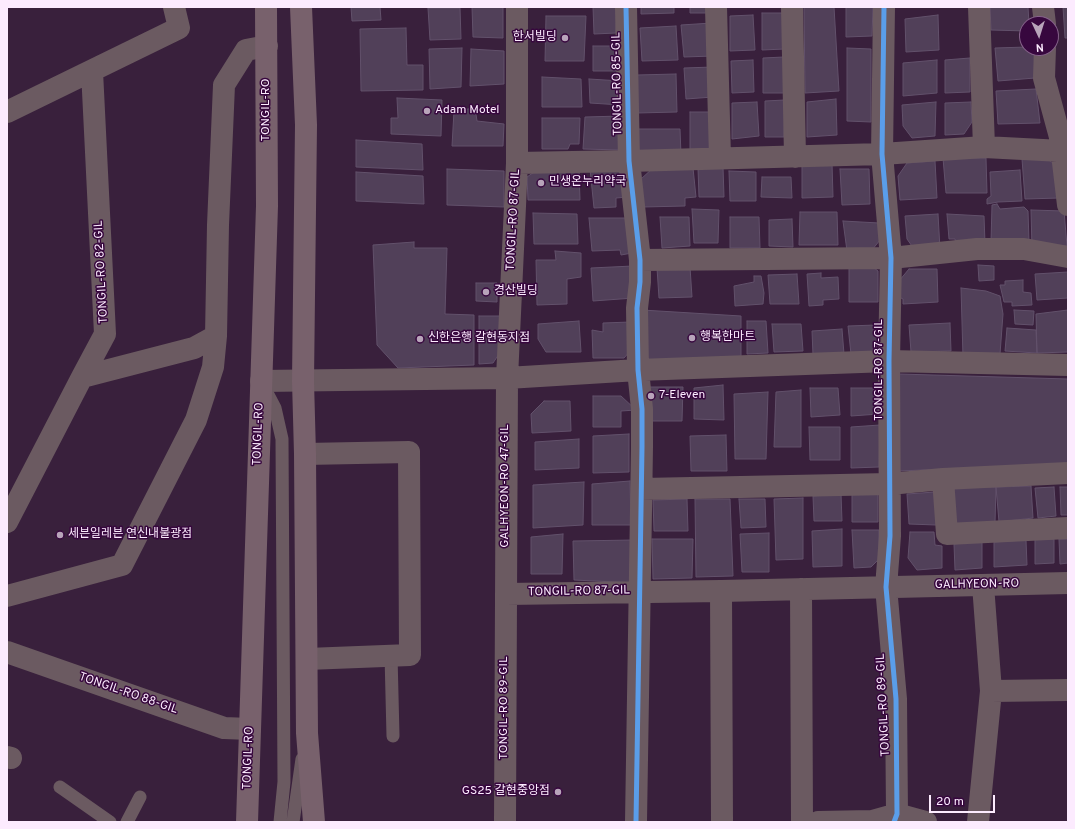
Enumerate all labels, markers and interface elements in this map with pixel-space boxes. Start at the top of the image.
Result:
north arrow [1019,16,1059,56]
place label: 한서빌딩 [513,31,557,45]
street label: TONGIL-RO 85-GIL [610,32,626,136]
marker: 한서빌딩 [560,33,570,43]
text: N [1035,40,1044,54]
street label: TONGIL-RO [260,78,274,142]
place label: Adam Motel [435,104,499,118]
marker: Adam Motel [422,106,432,116]
street label: TONGIL-RO 87-GIL [504,169,524,271]
place label: 민생온누리약국 [549,176,626,190]
marker: 민생온누리약국 [536,178,546,188]
street label: TONGIL-RO 82-GIL [92,220,112,324]
place label: 경산빌딩 [494,285,538,299]
marker: 경산빌딩 [481,287,491,297]
street label: TONGIL-RO 87-GIL [873,319,887,421]
place label: 행복한마트 [700,331,755,345]
place label: 신한은행 갈현동지점 [428,332,530,346]
marker: 행복한마트 [687,333,697,343]
marker: 신한은행 갈현동지점 [415,334,425,344]
place label: 7-Eleven [659,389,705,403]
marker: 7-Eleven [646,391,656,401]
street label: TONGIL-RO [251,402,267,466]
street label: GALHYEON-RO 47-GIL [499,424,513,548]
place label: 세븐일레븐 연신내불광점 [68,528,192,542]
marker: 세븐일레븐 연신내불광점 [55,530,65,540]
street label: GALHYEON-RO [935,577,1019,593]
street label: TONGIL-RO 87-GIL [528,584,630,600]
street label: TONGIL-RO 89-GIL [874,653,894,757]
street label: TONGIL-RO 89-GIL [498,656,512,760]
street label: TONGIL-RO 88-GIL [77,670,179,718]
street label: TONGIL-RO [241,726,257,790]
place label: GS25 갈현중앙점 [462,785,550,799]
marker: GS25 갈현중앙점 [553,787,563,797]
scale bar [931,787,997,813]
text: 20 m [936,794,964,810]

